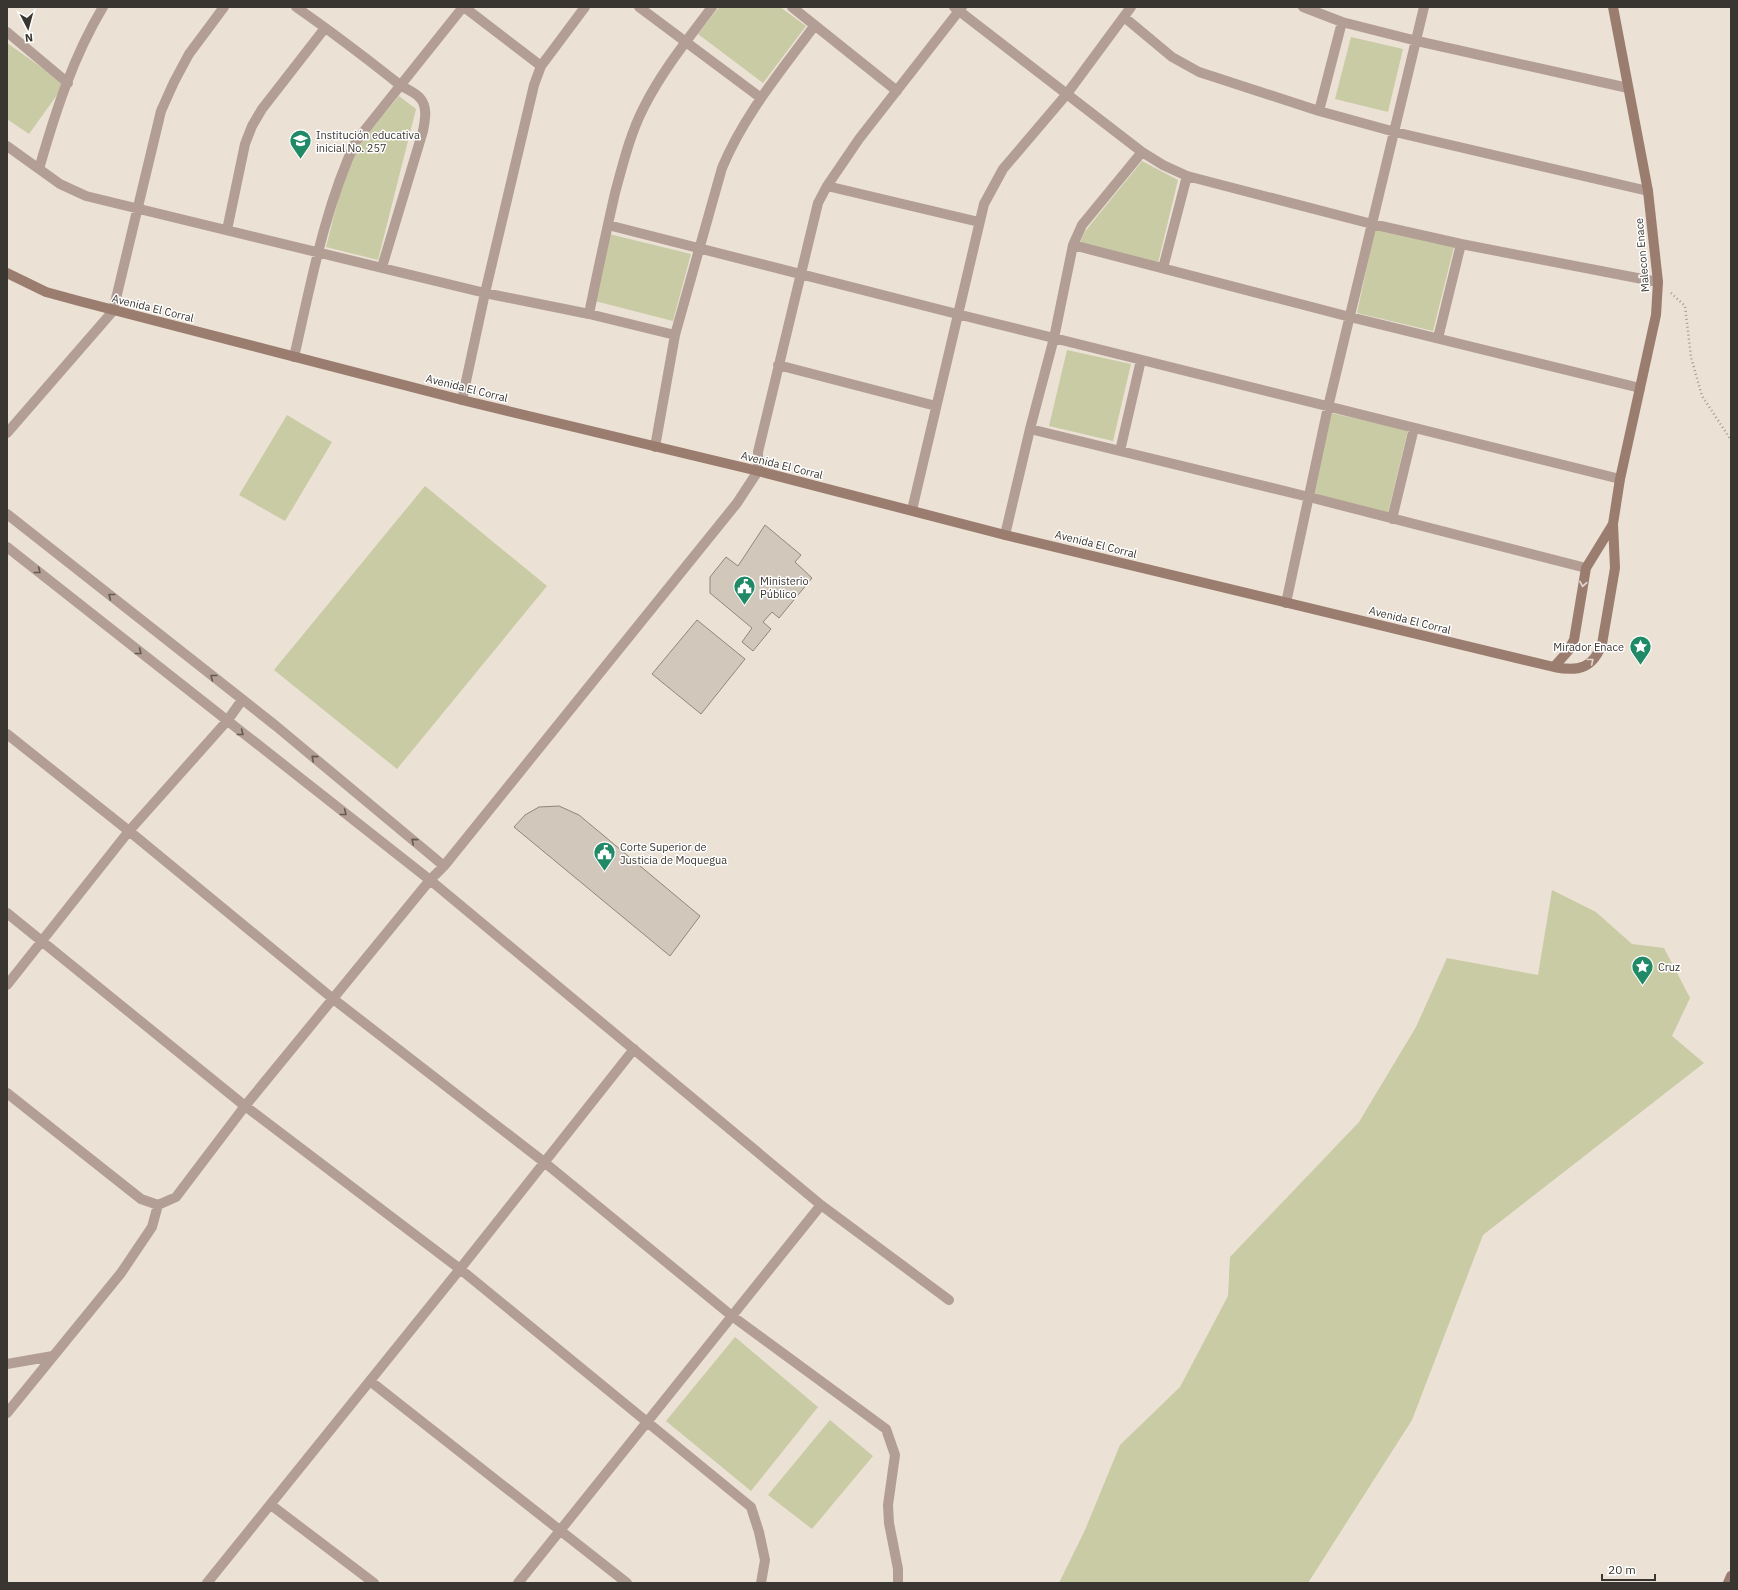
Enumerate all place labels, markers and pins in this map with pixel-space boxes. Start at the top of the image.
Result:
school or university icon: Institución educativa inicial No. 257 [287,128,313,161]
place label: Institución educativa inicial No. 257 [316,128,420,155]
public building icon: Ministerio Público [732,574,758,607]
place label: Ministerio Público [760,574,809,601]
place icon: Mirador Enace [1627,634,1653,667]
place label: Mirador Enace [1553,640,1624,654]
public building icon: Corte Superior de Justicia de Moquegua [591,840,617,873]
place label: Corte Superior de Justicia de Moquegua [620,840,727,867]
place icon: Cruz [1629,954,1655,987]
place label: Cruz [1658,960,1680,974]

